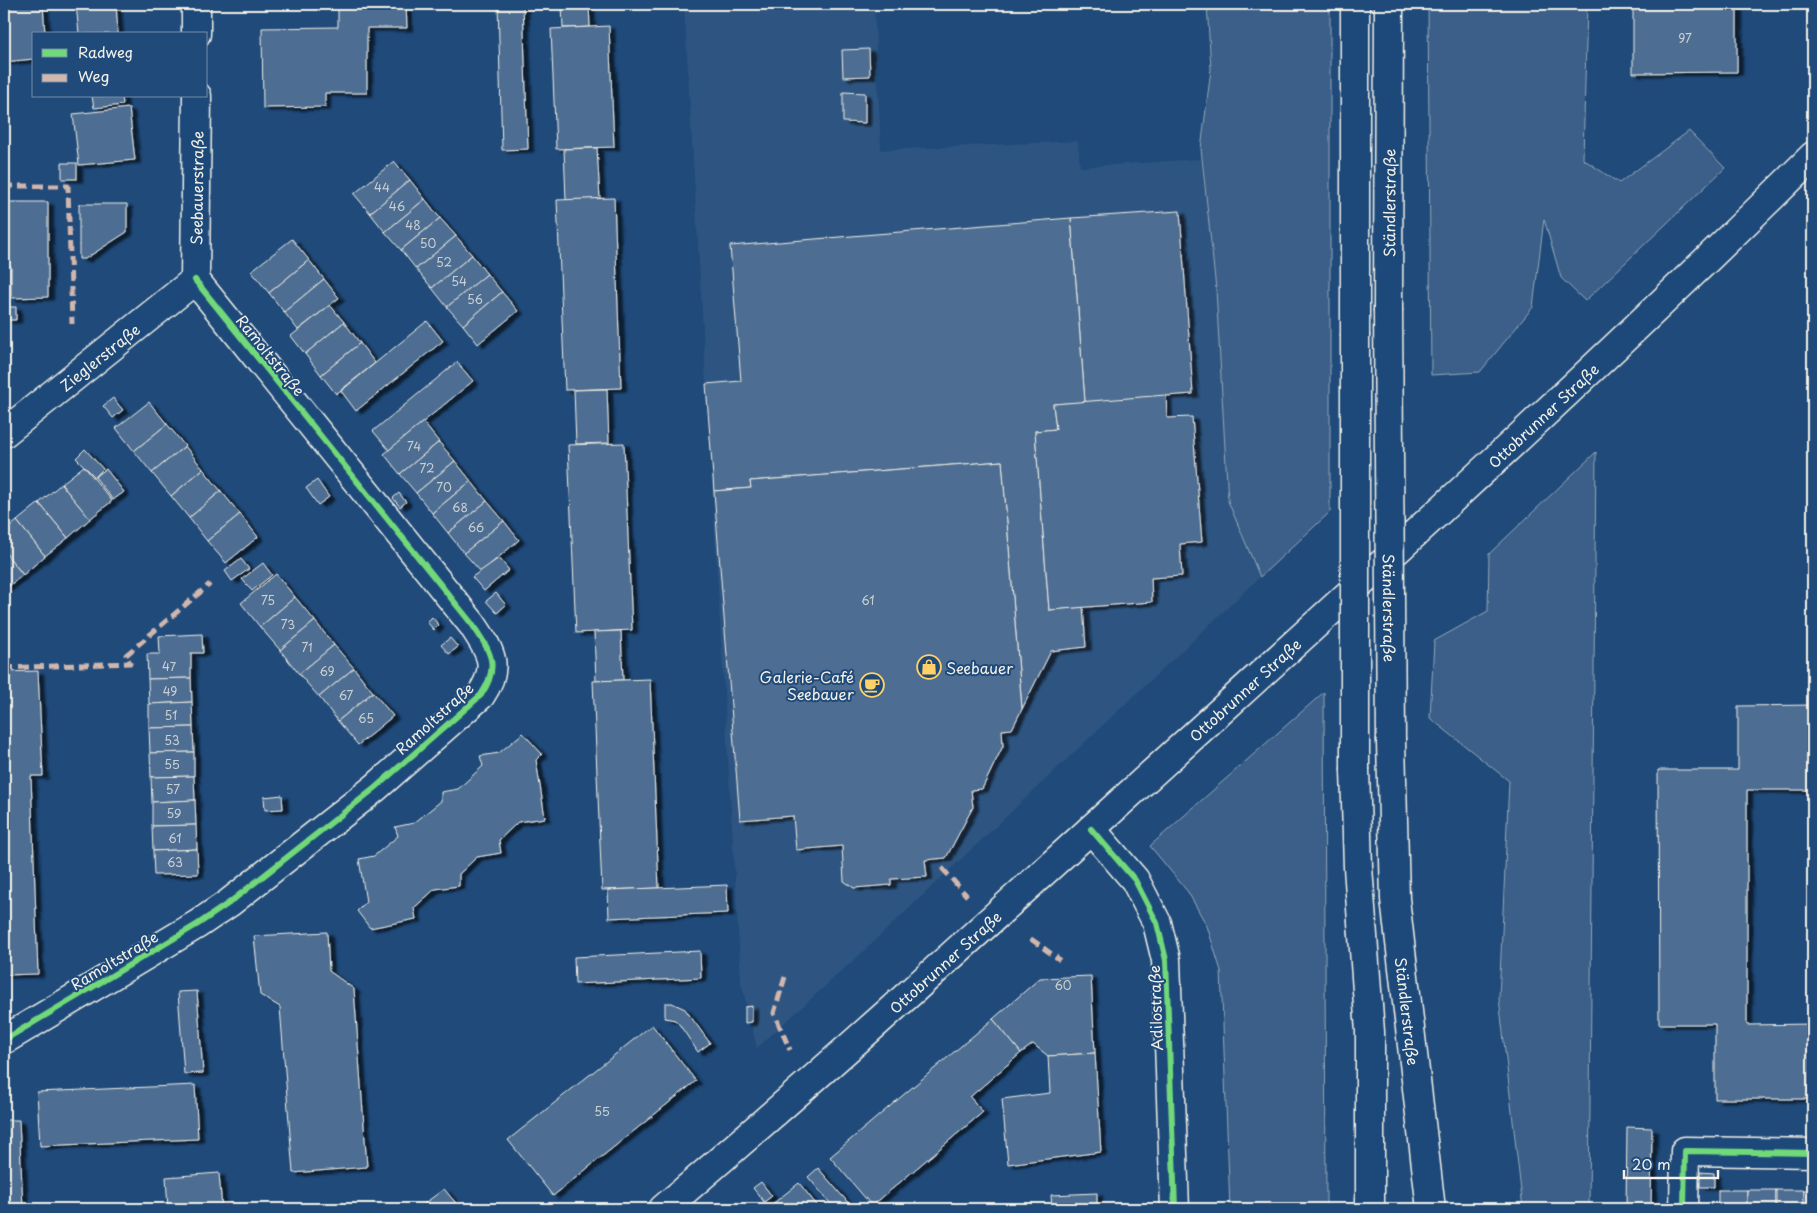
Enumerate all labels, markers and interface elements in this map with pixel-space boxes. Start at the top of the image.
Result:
house number: 97 [1678,29,1692,47]
legend [32,32,208,98]
text: Radweg [78,40,133,63]
text: Weg [78,64,109,87]
street label: Seebauerstraße [184,131,208,245]
street label: Ständlerstraße [1377,149,1400,257]
house number: 44 [374,178,390,196]
house number: 46 [389,197,405,215]
house number: 48 [405,216,421,234]
house number: 50 [420,234,436,252]
house number: 52 [436,253,452,271]
house number: 54 [451,272,467,290]
house number: 56 [467,290,483,308]
street label: Ramoltstraße [231,309,311,401]
street label: Zieglerstraße [54,317,144,396]
street label: Ottobrunner Straße [1482,357,1603,473]
house number: 74 [407,437,421,455]
house number: 72 [419,459,435,477]
house number: 70 [436,478,452,496]
house number: 68 [452,498,468,516]
house number: 66 [468,518,484,536]
street label: Ständlerstraße [1378,554,1402,662]
house number: 75 [261,591,275,609]
house number: 61 [861,591,875,609]
house number: 73 [281,615,295,633]
street label: Ottobrunner Straße [1183,632,1306,746]
house number: 71 [301,638,313,656]
shop icon: Seebauer [916,654,942,680]
place label: Seebauer [946,656,1013,679]
house number: 47 [162,657,177,675]
house number: 69 [319,662,335,680]
place label: Galerie-Café Seebauer [760,665,854,705]
cafe icon: Galerie-Café Seebauer [859,672,885,698]
street label: Ramoltstraße [390,676,478,760]
house number: 49 [163,682,177,700]
house number: 67 [339,686,354,704]
house number: 51 [165,706,177,724]
house number: 65 [358,709,374,727]
house number: 53 [164,731,180,749]
house number: 55 [164,755,180,773]
house number: 57 [166,780,180,798]
house number: 59 [167,804,181,822]
house number: 61 [168,829,182,847]
house number: 63 [167,853,183,871]
street label: Ottobrunner Straße [883,905,1006,1018]
street label: Ramoltstraße [66,925,162,995]
street label: Ständlerstraße [1390,956,1426,1066]
street label: Adilostraße [1142,965,1168,1051]
house number: 60 [1054,976,1072,994]
house number: 55 [594,1102,610,1120]
scale bar [1624,1148,1718,1180]
text: 20 m [1632,1152,1671,1175]

